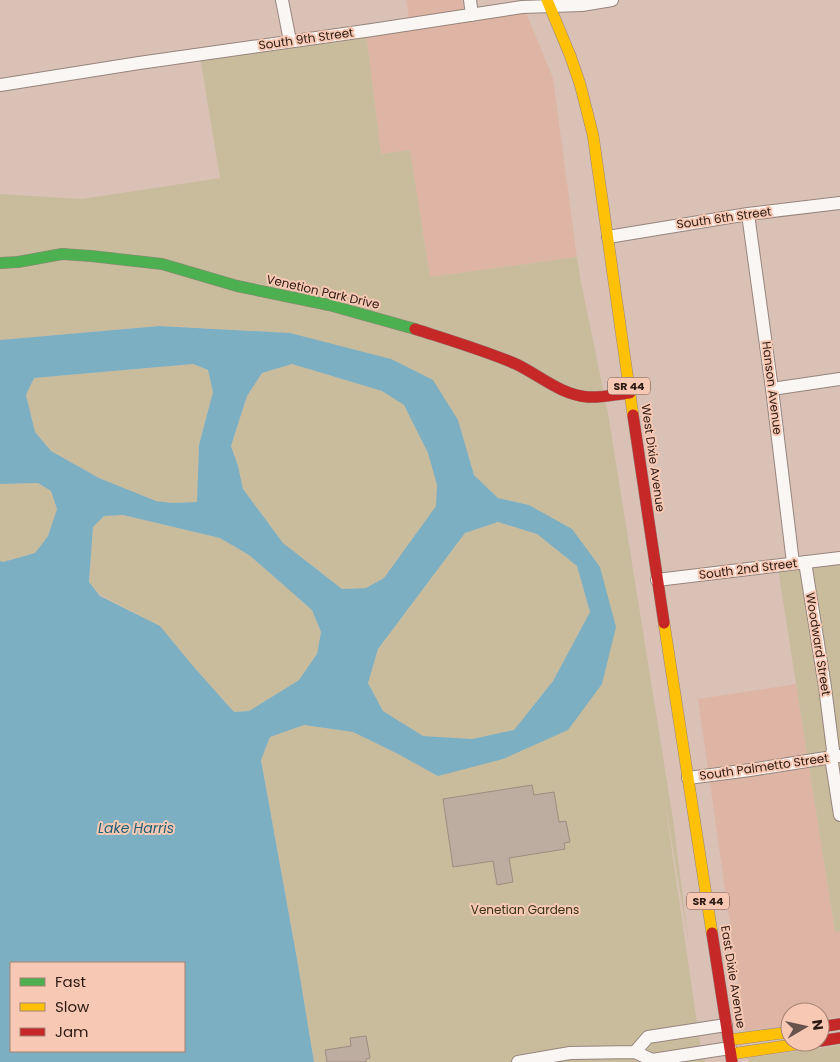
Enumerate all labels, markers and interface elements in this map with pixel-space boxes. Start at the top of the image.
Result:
street label: South 9th Street [257,23,354,54]
street label: South 6th Street [675,202,772,233]
street label: Venetion Park Drive [265,270,381,313]
street label: Hanson Avenue [758,340,787,436]
road number: SR 44 [608,378,650,394]
street label: West Dixie Avenue [638,403,669,513]
street label: South 2nd Street [698,554,798,583]
street label: Woodward Street [802,591,835,697]
street label: South Palmetto Street [698,749,830,784]
water label: Lake Harris [98,818,174,838]
road number: SR 44 [687,892,729,909]
park label: Venetian Gardens [471,901,579,918]
street label: East Dixie Avenue [717,924,750,1030]
legend [10,962,185,1052]
text: Fast [55,971,86,992]
text: Slow [55,996,90,1017]
north arrow [780,1002,830,1052]
text: N [807,1018,829,1032]
text: Jam [55,1021,89,1042]

